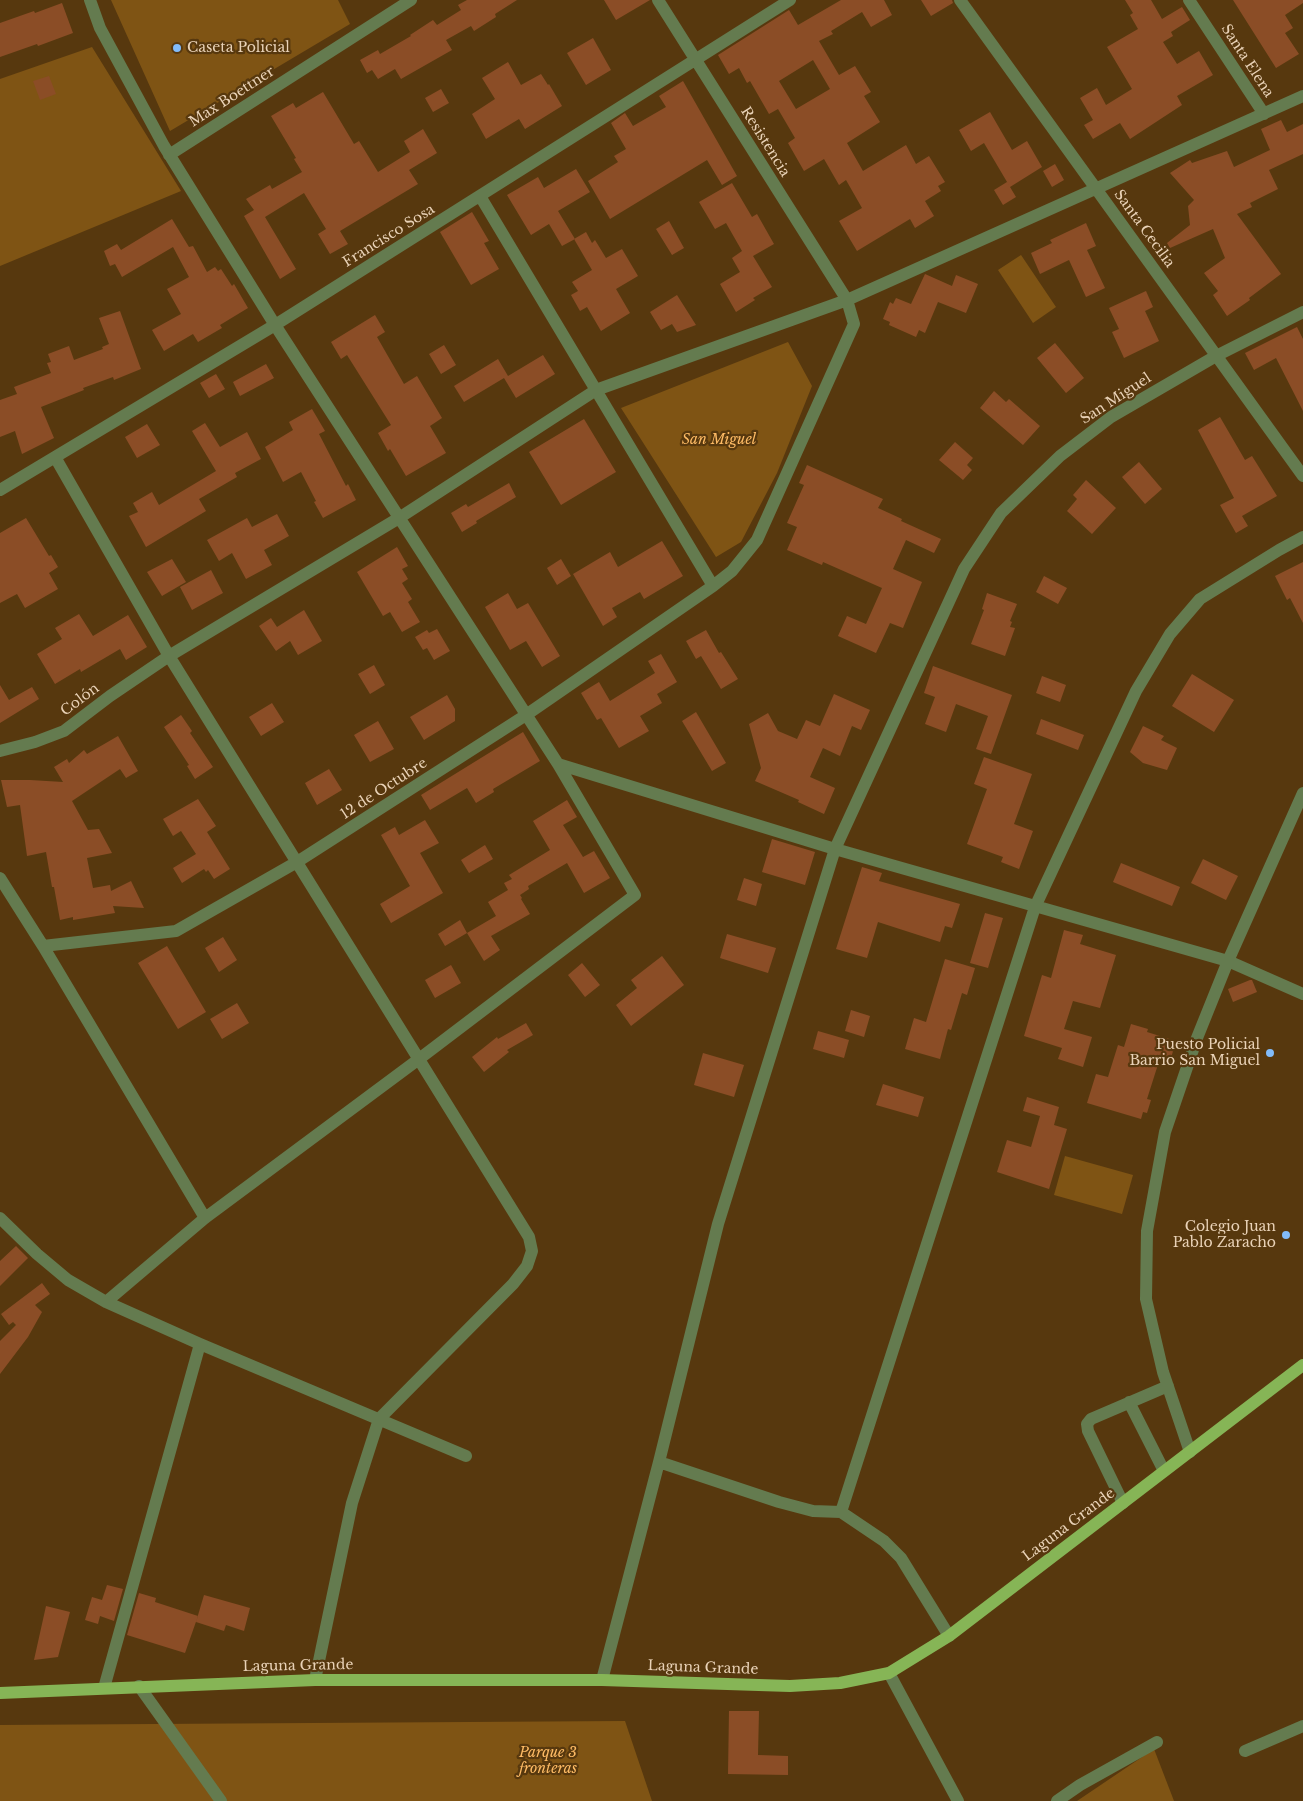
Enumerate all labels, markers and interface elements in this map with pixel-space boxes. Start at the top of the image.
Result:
street label: Santa Elena [1217,21,1277,101]
place label: Caseta Policial [187,40,290,56]
marker: Caseta Policial [171,42,183,54]
street label: Max Boettner [186,63,278,131]
street label: Resistencia [737,104,793,180]
street label: Santa Cecilia [1110,187,1178,271]
street label: Francisco Sosa [340,201,438,271]
street label: San Miguel [1078,370,1154,428]
park label: San Miguel [682,432,756,448]
street label: Colón [57,680,103,720]
street label: 12 de Octubre [338,755,430,823]
place label: Puesto Policial Barrio San Miguel [1129,1037,1260,1070]
marker: Puesto Policial Barrio San Miguel [1264,1047,1276,1059]
place label: Colegio Juan Pablo Zaracho [1173,1219,1276,1252]
marker: Colegio Juan Pablo Zaracho [1280,1229,1292,1241]
street label: Laguna Grande [1020,1485,1118,1565]
street label: Laguna Grande [242,1657,354,1675]
street label: Laguna Grande [647,1658,759,1678]
park label: Parque 3 fronteras [519,1745,577,1778]

